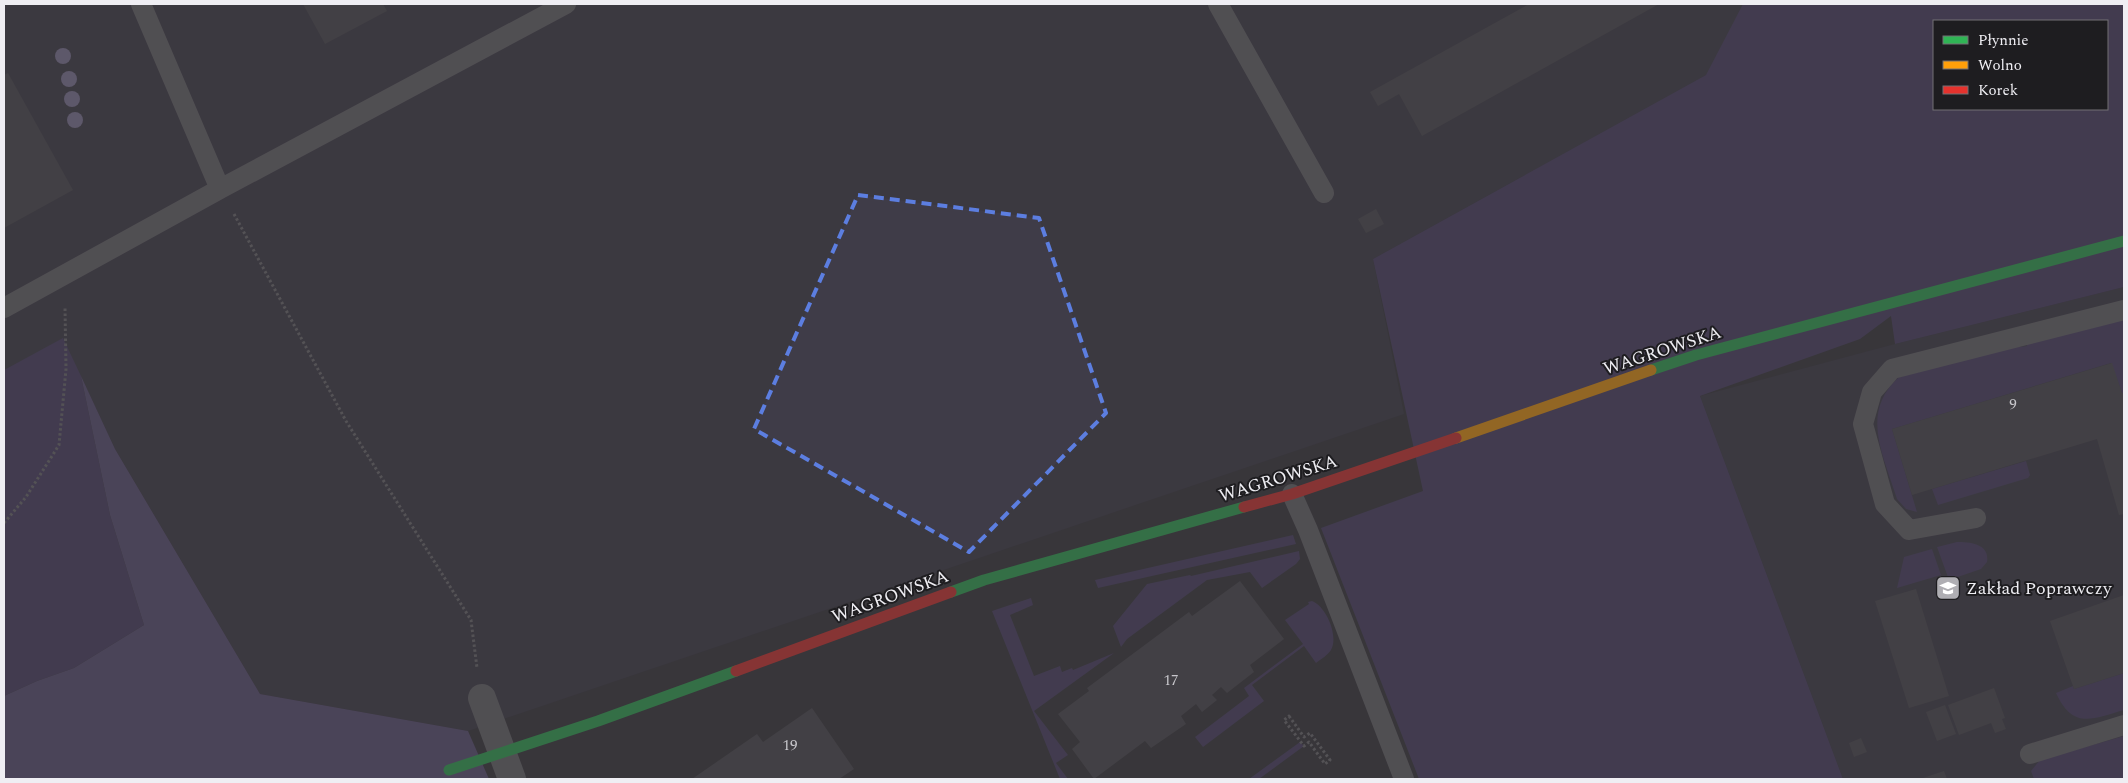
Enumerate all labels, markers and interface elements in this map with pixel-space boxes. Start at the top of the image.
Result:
legend [1933,20,2108,110]
text: Płynnie [1978,29,2029,52]
text: Wolno [1978,54,2022,77]
text: Korek [1978,79,2018,102]
street label: WAGROWSKA [1600,319,1725,382]
house number: 9 [2009,393,2017,416]
street label: WAGROWSKA [1215,448,1341,509]
street label: WAGROWSKA [828,563,953,630]
school or university icon: Zakład Poprawczy [1935,575,1961,601]
place label: Zakład Poprawczy [1966,575,2113,602]
house number: 17 [1163,669,1179,692]
house number: 19 [782,734,798,757]

